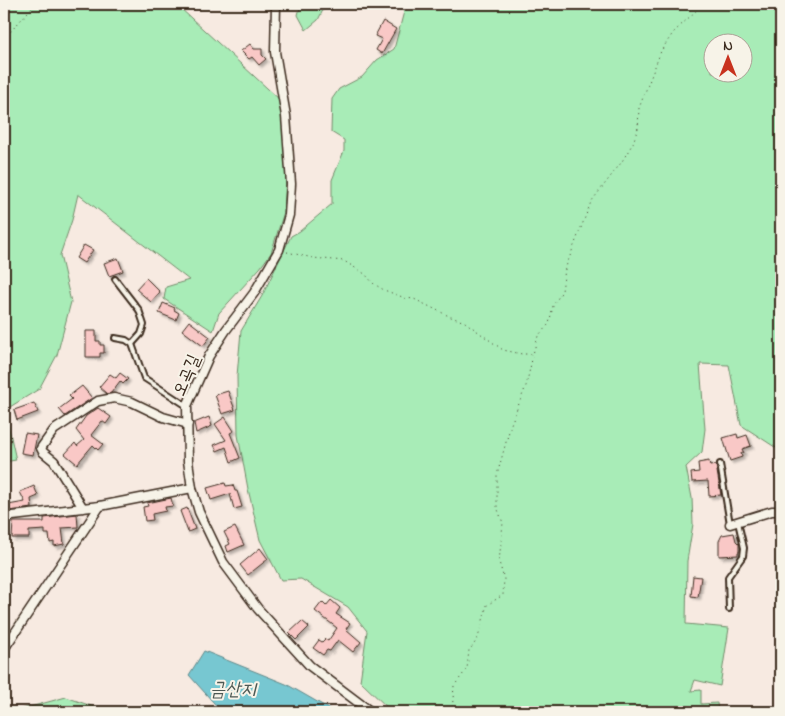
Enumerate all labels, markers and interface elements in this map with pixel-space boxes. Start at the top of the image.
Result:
north arrow [702,32,752,82]
text: N [723,36,733,57]
street label: 오곡길 [167,350,208,401]
water label: 금산지 [210,677,258,704]

